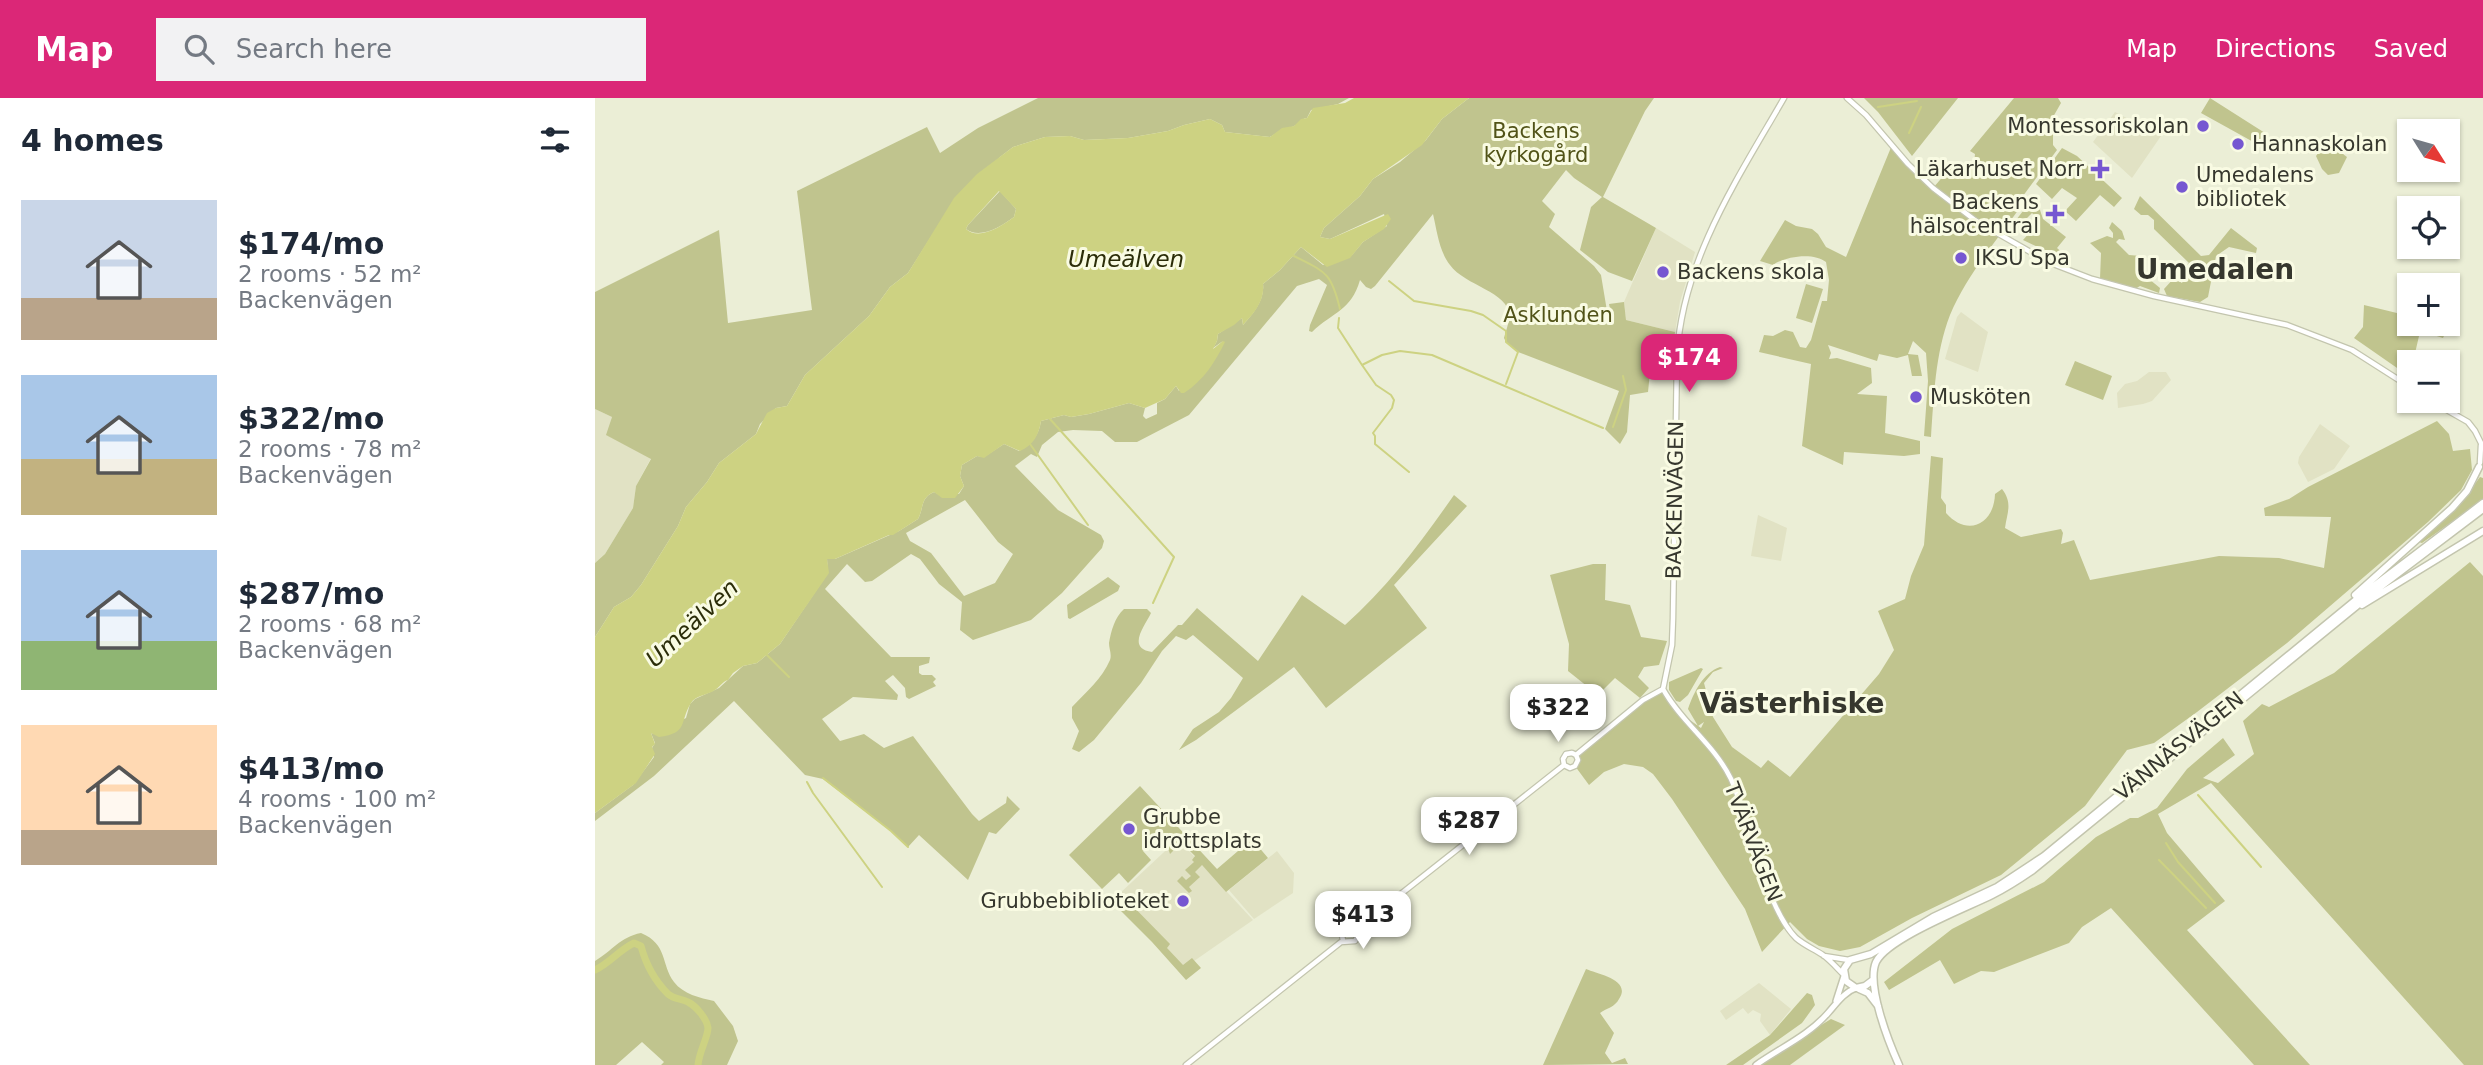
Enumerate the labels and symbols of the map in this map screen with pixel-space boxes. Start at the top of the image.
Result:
place label: Montessoriskolan [2007,114,2189,138]
marker: Montessoriskolan [2195,118,2211,134]
park label: Backens kyrkogård [1484,119,1588,167]
north arrow [2397,119,2461,182]
place label: Hannaskolan [2252,132,2387,156]
marker: Hannaskolan [2230,136,2246,152]
place label: Läkarhuset Norr [1916,157,2084,181]
marker: Läkarhuset Norr [2090,159,2110,179]
place label: Umedalens bibliotek [2196,163,2314,211]
marker: Umedalens bibliotek [2174,179,2190,195]
place label: Backens hälsocentral [1910,190,2039,238]
marker: Backens hälsocentral [2045,204,2065,224]
water label: Umeälven [1068,246,1184,272]
place label: IKSU Spa [1975,246,2070,270]
marker: IKSU Spa [1953,250,1969,266]
district label: Umedalen [2136,253,2294,286]
place label: Backens skola [1677,260,1825,284]
marker: Backens skola [1655,264,1671,280]
park label: Asklunden [1503,303,1613,327]
pin: $174 [1648,334,1730,394]
place label: Musköten [1930,385,2031,409]
marker: Musköten [1908,389,1924,405]
street label: BACKENVÄGEN [1661,421,1688,579]
water label: Umeälven [641,574,743,672]
pin: $322 [1517,684,1599,744]
street label: VÄNNÄSVÄGEN [2109,686,2248,805]
district label: Västerhiske [1700,687,1884,720]
street label: TVÄRVÄGEN [1719,778,1788,905]
pin: $287 [1428,798,1510,857]
place label: Grubbe idrottsplats [1143,805,1262,853]
marker: Grubbe idrottsplats [1121,821,1137,837]
place label: Grubbebiblioteket [980,889,1169,913]
pin: $413 [1322,892,1404,951]
marker: Grubbebiblioteket [1175,893,1191,909]

